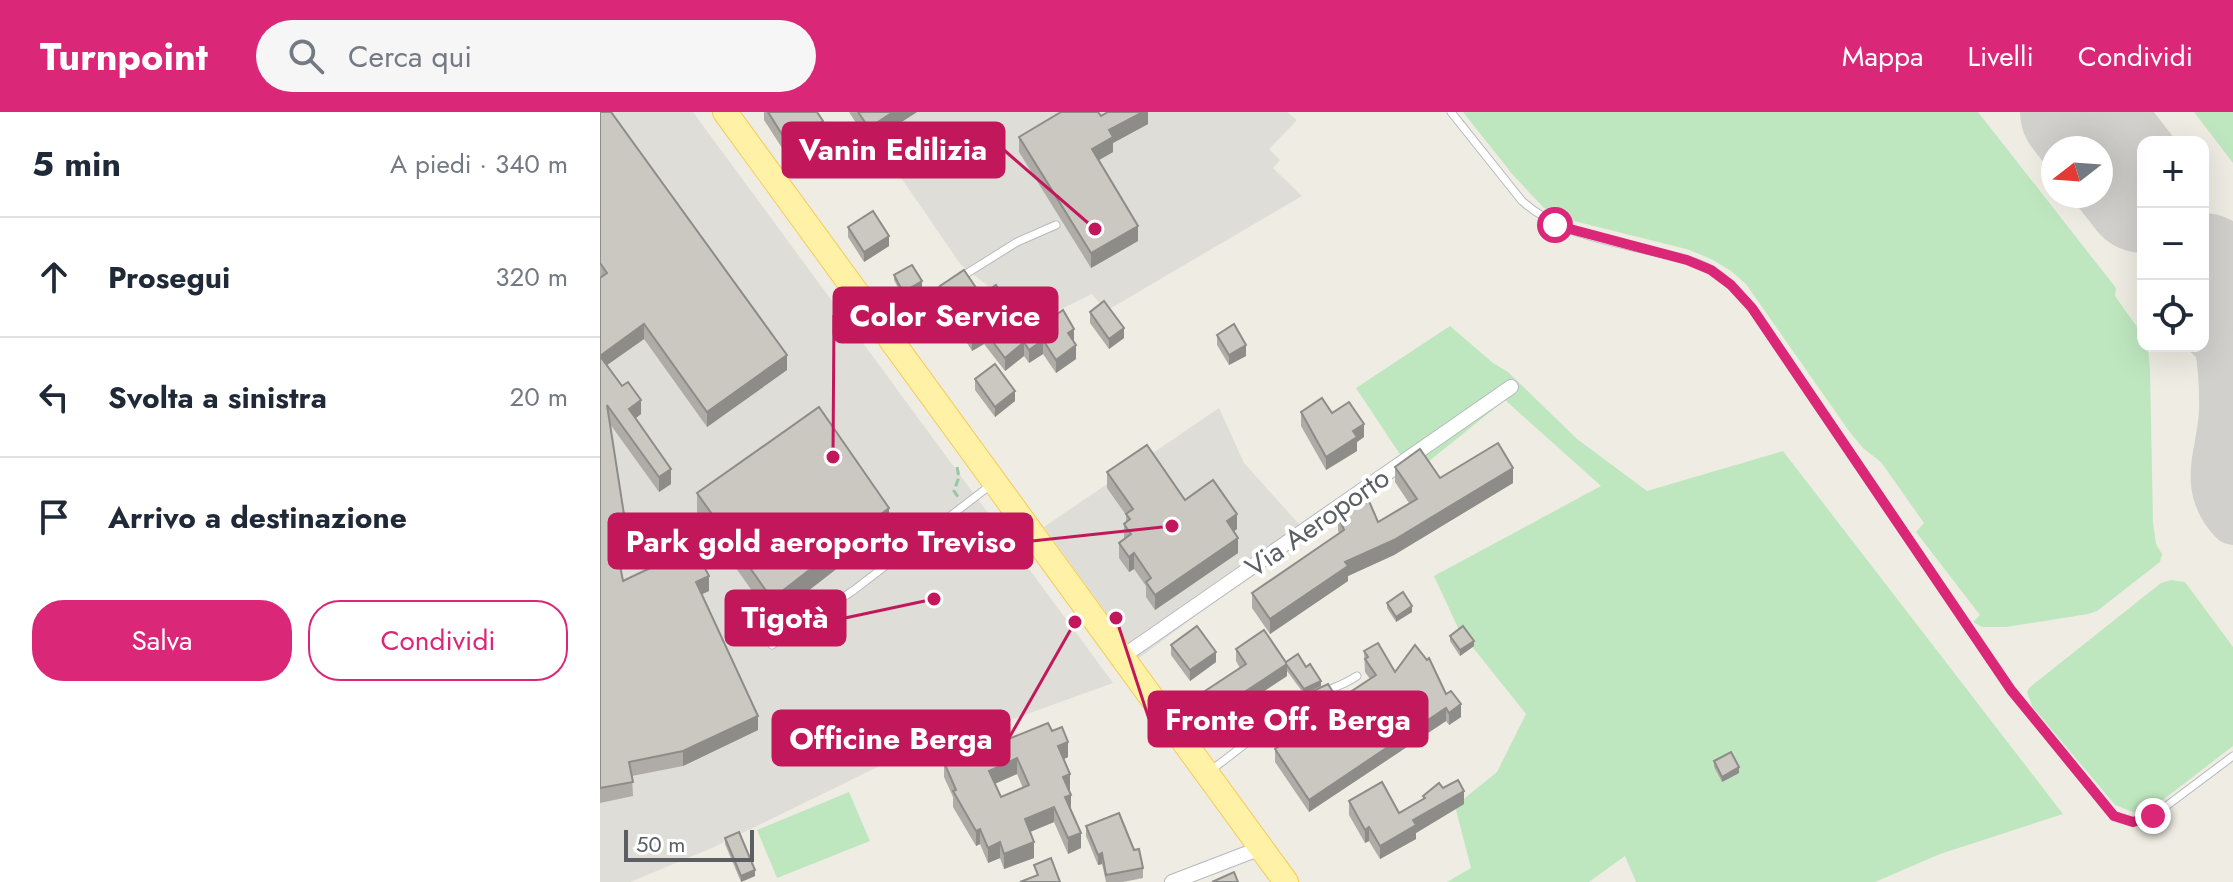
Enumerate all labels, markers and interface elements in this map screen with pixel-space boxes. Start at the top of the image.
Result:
search box [256,20,816,92]
text: Turnpoint [40,29,208,84]
icon: search [284,34,328,78]
text: Cerca qui [348,35,472,78]
text: Mappa [1842,36,1923,77]
text: Livelli [1967,36,2034,77]
text: Condividi [2078,36,2193,77]
callout: Vanin Edilizia [783,123,1004,177]
text: Vanin Edilizia [798,128,987,171]
north arrow [2041,136,2113,208]
map controls [2137,136,2209,352]
button: + [2137,136,2209,208]
text: 5 min [32,140,121,189]
text: A piedi · 340 m [390,145,568,183]
route start [1537,207,1573,243]
button: − [2137,208,2209,280]
icon: ahead [32,255,76,299]
text: Prosegui [108,256,230,299]
text: 320 m [495,258,568,296]
button: locate [2137,280,2209,352]
callout: Color Service [834,288,1057,342]
text: Color Service [849,294,1041,337]
icon: left [32,375,76,419]
text: Svolta a sinistra [108,376,327,419]
text: 20 m [510,378,568,416]
street label: Via Aeroporto [1237,457,1398,587]
icon: arrive [32,495,76,539]
text: Arrivo a destinazione [108,496,407,539]
callout: Park gold aeroporto Treviso [609,514,1032,568]
text: Park gold aeroporto Treviso [626,520,1016,563]
callout: Tigotà [726,591,845,645]
text: Tigotà [742,596,828,639]
button: Salva [32,600,292,681]
button: Condividi [308,600,568,681]
callout: Fronte Off. Berga [1149,692,1427,746]
text: Fronte Off. Berga [1165,698,1411,741]
callout: Officine Berga [773,711,1009,765]
text: Officine Berga [789,717,993,760]
route end [2135,798,2171,834]
scale bar [624,826,754,862]
text: 50 m [636,828,685,860]

